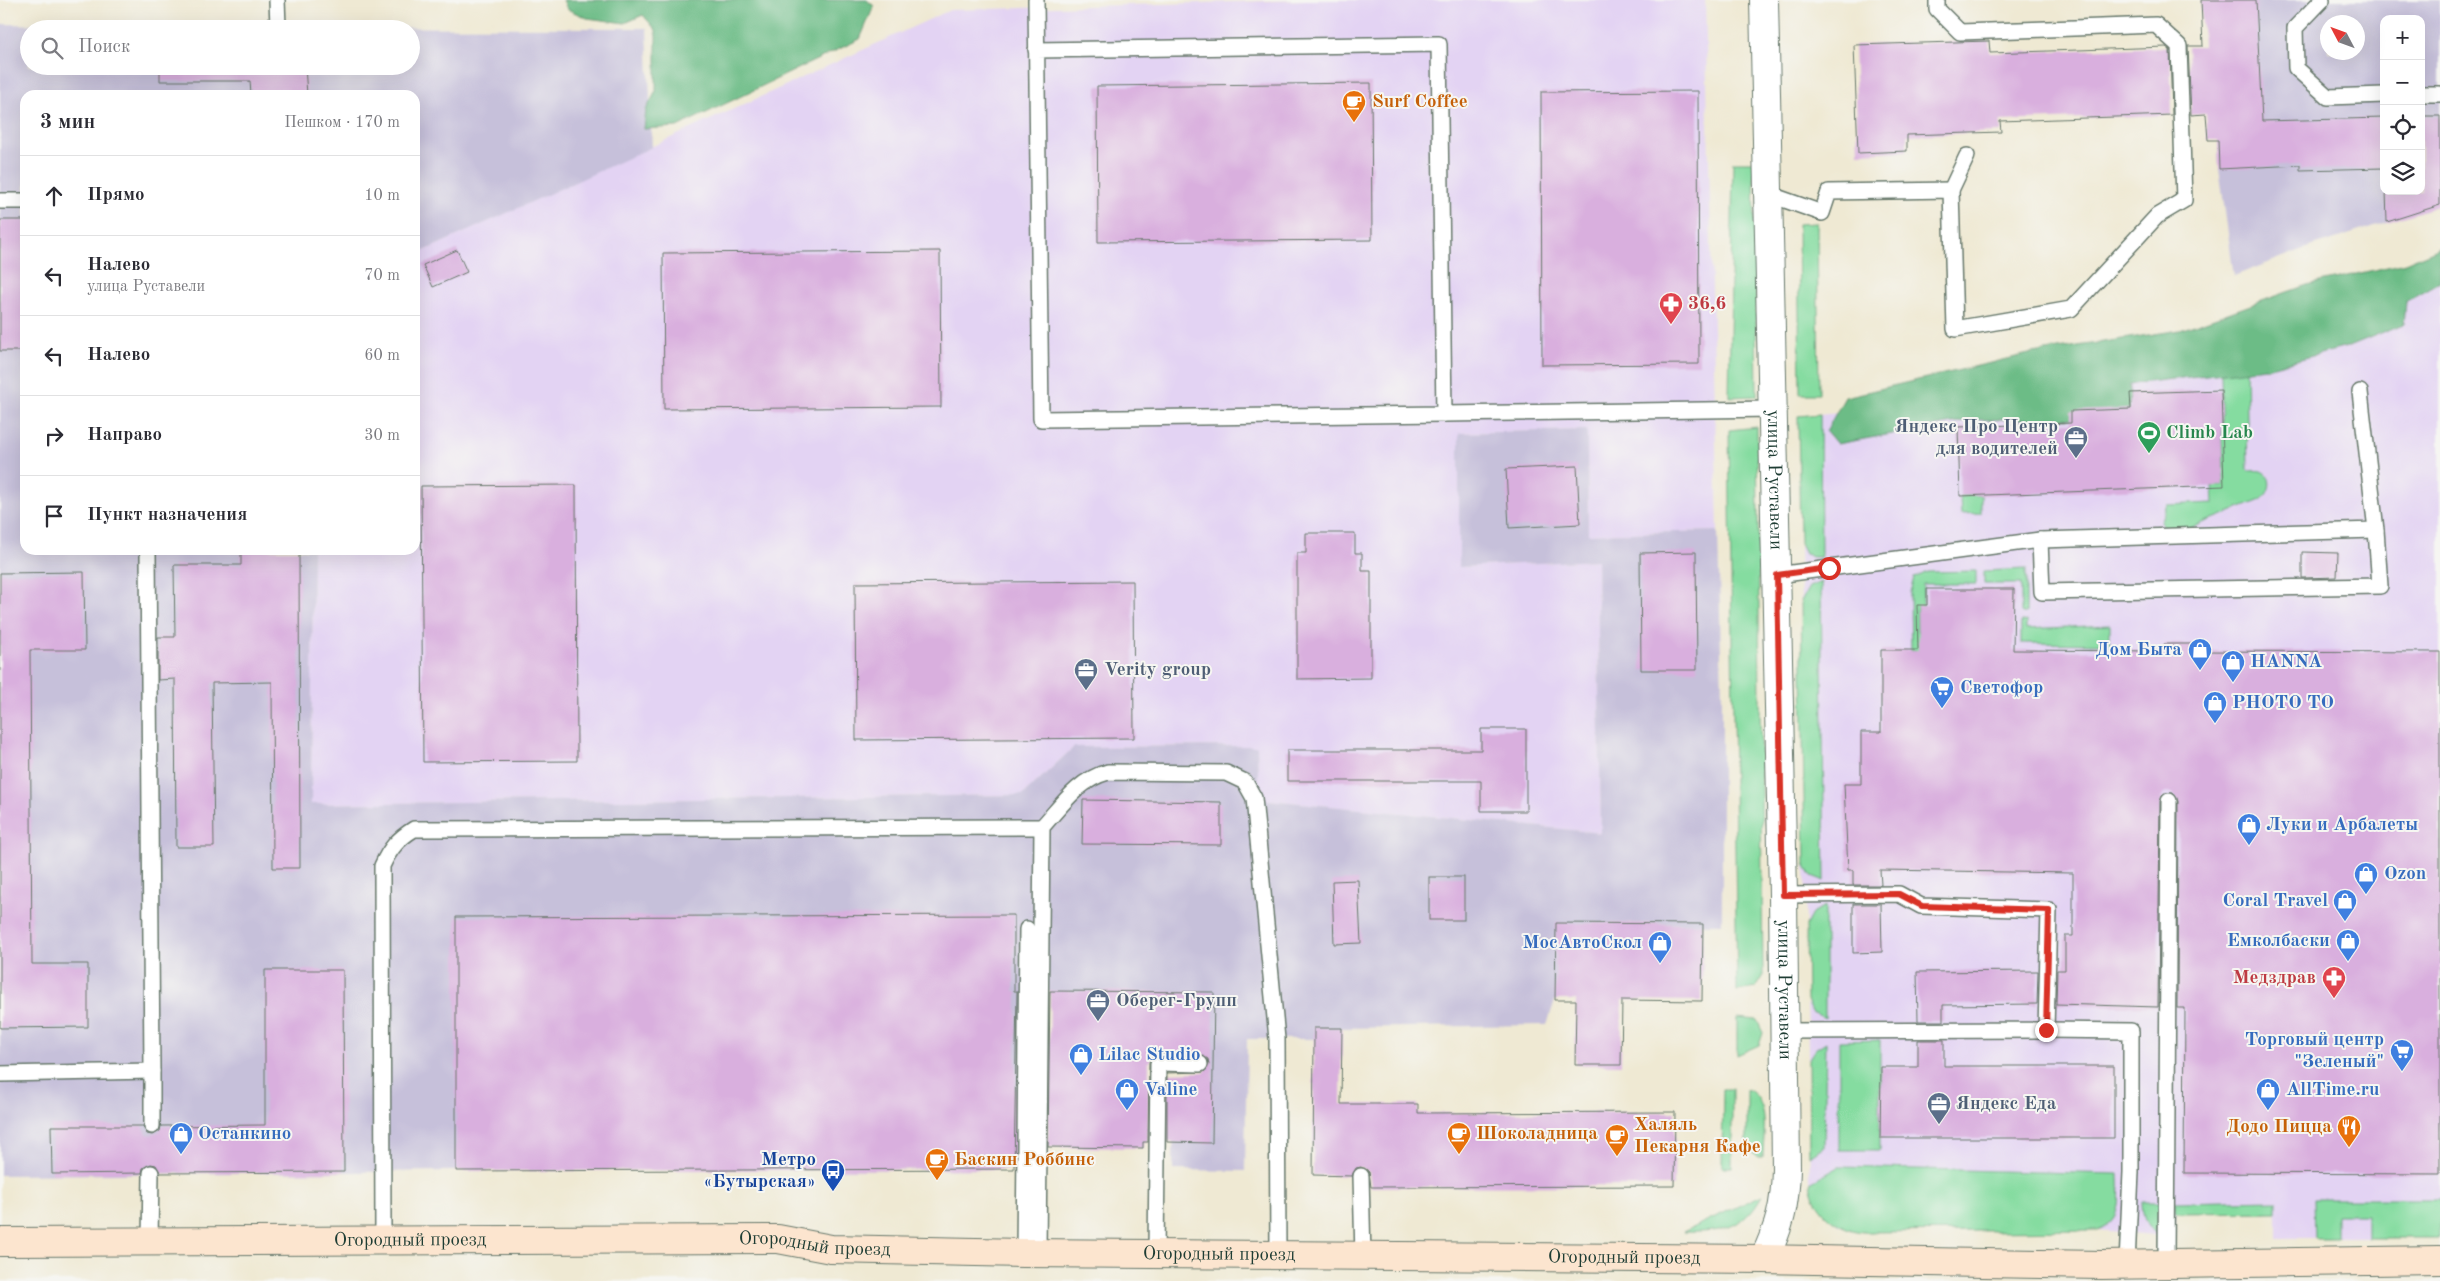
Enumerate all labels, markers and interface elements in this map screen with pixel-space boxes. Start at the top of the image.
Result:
north arrow [2320,15,2365,60]
map controls [2380,15,2425,195]
button: + [2380,15,2425,60]
search box [20,20,420,75]
icon: search [38,34,66,62]
text: Поиск [78,38,130,57]
button: − [2380,60,2425,105]
cafe icon: Surf Coffee [1341,89,1367,123]
place label: Surf Coffee [1372,93,1468,112]
button: locate [2380,105,2425,150]
text: 3 мин [40,112,95,133]
text: Пешком · 170 m [284,115,400,131]
button: layers [2380,150,2425,195]
icon: ahead [40,182,68,210]
text: Прямо [87,186,145,205]
text: 10 m [364,188,400,204]
text: Налево [87,256,150,275]
icon: left [40,262,68,290]
text: 70 m [364,268,400,284]
text: улица Руставели [87,279,205,295]
pharmacy icon: 36,6 [1658,291,1684,325]
place label: 36,6 [1688,295,1726,314]
icon: left [40,342,68,370]
text: Налево [87,346,150,365]
text: 60 m [364,348,400,364]
street label: улица Руставели [1763,410,1785,550]
place label: Яндекс Про Центр для водителей [1895,418,2058,459]
sports icon: Climb Lab [2136,420,2162,454]
icon: right [40,422,68,450]
place label: Climb Lab [2166,424,2253,443]
office icon: Яндекс Про Центр для водителей [2063,425,2089,459]
text: Направо [87,426,162,445]
text: 30 m [364,428,400,444]
icon: arrive [40,502,68,530]
text: Пункт назначения [87,506,247,525]
route start [1818,557,1841,580]
shop icon: Дом Быта [2187,637,2213,671]
place label: Дом Быта [2096,641,2182,660]
shop icon: HANNA [2220,649,2246,683]
place label: HANNA [2250,653,2322,672]
office icon: Verity group [1073,657,1099,691]
place label: Verity group [1104,661,1211,680]
supermarket icon: Светофор [1929,675,1955,709]
place label: Светофор [1960,679,2043,698]
shop icon: PHOTO TO [2202,690,2228,724]
place label: PHOTO TO [2232,694,2334,713]
shop icon: Луки и Арбалеты [2236,812,2262,846]
place label: Луки и Арбалеты [2266,816,2418,835]
shop icon: Ozon [2353,861,2379,895]
place label: Ozon [2384,865,2426,884]
shop icon: Coral Travel [2332,888,2358,922]
place label: Coral Travel [2222,892,2328,911]
street label: улица Руставели [1774,919,1794,1060]
shop icon: Емколбаски [2335,928,2361,962]
shop icon: МосАвтоСкол [1647,930,1673,964]
place label: Емколбаски [2227,932,2330,951]
place label: МосАвтоСкол [1523,934,1642,953]
pharmacy icon: Медздрав [2321,965,2347,999]
place label: Медздрав [2233,969,2316,988]
office icon: Оберег-Групп [1085,988,1111,1022]
place label: Оберег-Групп [1116,992,1237,1011]
route end [2035,1019,2058,1042]
place label: Торговый центр "Зеленый" [2245,1031,2384,1072]
supermarket icon: Торговый центр "Зеленый" [2389,1038,2415,1072]
shop icon: Lilac Studio [1068,1042,1094,1076]
place label: Lilac Studio [1098,1046,1201,1065]
shop icon: Valine [1114,1077,1140,1111]
shop icon: AllTime.ru [2255,1077,2281,1111]
place label: Valine [1144,1081,1198,1100]
place label: AllTime.ru [2286,1081,2379,1100]
office icon: Яндекс Еда [1926,1091,1952,1125]
place label: Яндекс Еда [1956,1095,2057,1114]
restaurant icon: Додо Пицца [2336,1114,2362,1148]
place label: Халяль Пекарня Кафе [1634,1116,1761,1157]
place label: Додо Пицца [2226,1118,2332,1137]
shop icon: Останкино [168,1121,194,1155]
cafe icon: Шоколадница [1446,1121,1472,1155]
cafe icon: Халяль Пекарня Кафе [1604,1123,1630,1157]
place label: Останкино [198,1125,291,1144]
place label: Шоколадница [1476,1125,1598,1144]
cafe icon: Баскин Роббинс [924,1147,950,1181]
place label: Метро «Бутырская» [703,1151,816,1192]
place label: Баскин Роббинс [954,1151,1095,1170]
bus stop icon: Метро «Бутырская» [820,1158,846,1192]
street label: Огородный проезд [739,1229,891,1260]
street label: Огородный проезд [334,1231,487,1250]
street label: Огородный проезд [1143,1244,1296,1265]
street label: Огородный проезд [1548,1248,1701,1268]

